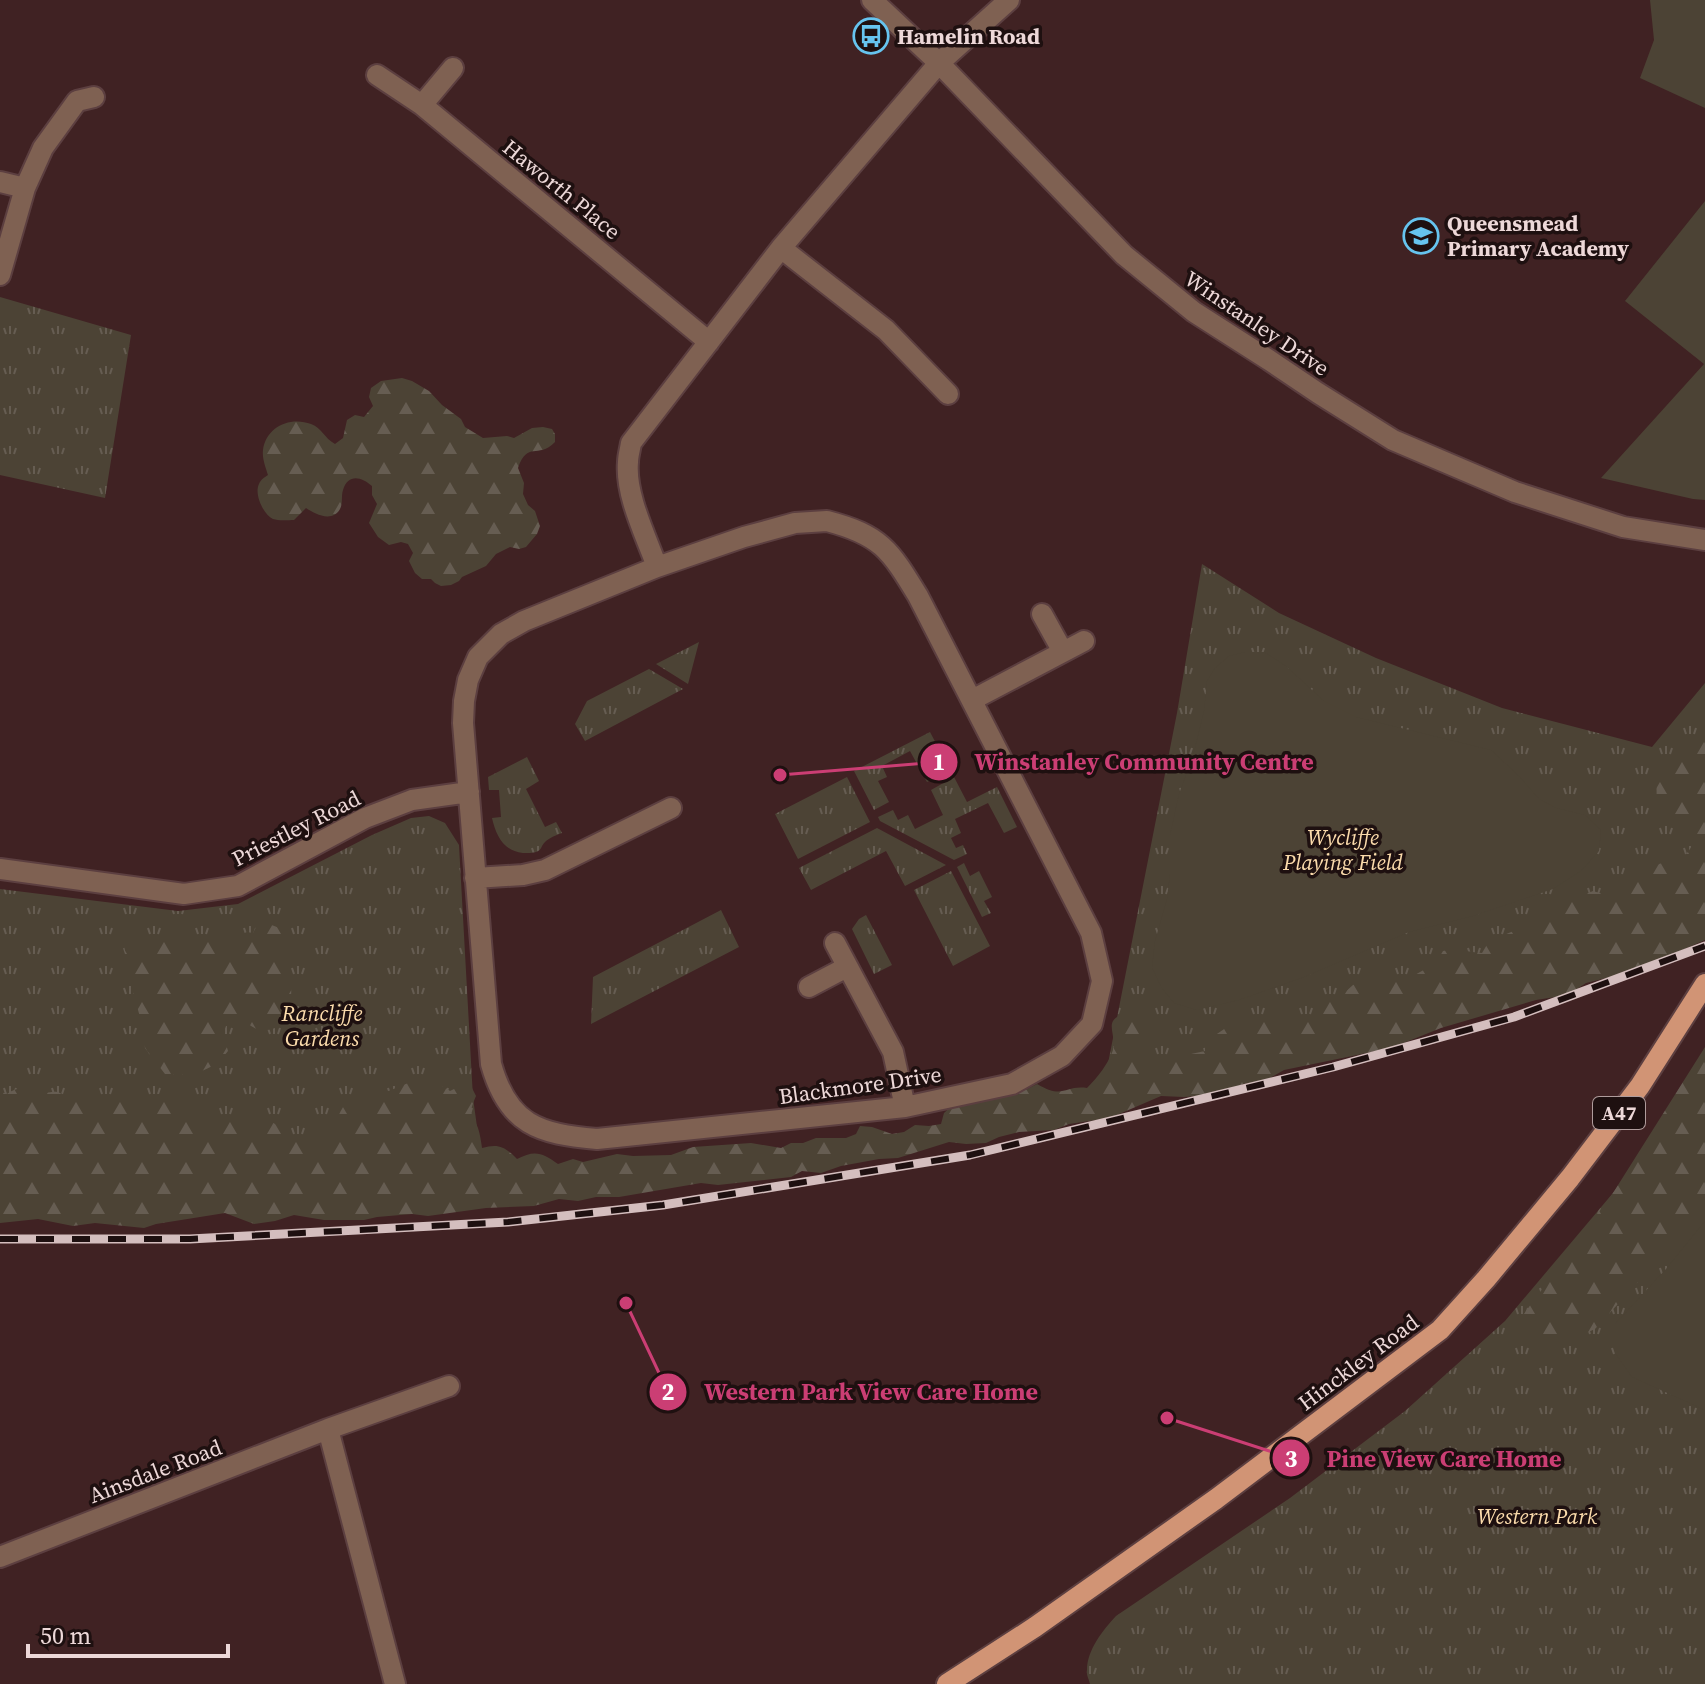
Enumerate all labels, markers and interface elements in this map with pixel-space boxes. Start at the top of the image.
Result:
bus stop icon: Hamelin Road [852,17,890,55]
place label: Hamelin Road [897,21,1040,51]
street label: Haworth Place [497,132,627,246]
place label: Queensmead Primary Academy [1447,208,1629,263]
school or university icon: Queensmead Primary Academy [1402,217,1440,255]
street label: Winstanley Drive [1179,263,1335,383]
callout: Winstanley Community Centre [919,738,1330,786]
text: 1 [932,745,946,778]
text: Winstanley Community Centre [974,745,1314,778]
street label: Priestley Road [227,783,366,873]
park label: Wycliffe Playing Field [1282,822,1404,877]
park label: Rancliffe Gardens [281,998,363,1053]
street label: Blackmore Drive [777,1059,943,1111]
road number: A47 [1593,1097,1645,1129]
street label: Hinckley Road [1292,1307,1425,1417]
callout: Western Park View Care Home [648,1368,1055,1416]
text: 2 [661,1375,675,1408]
text: Western Park View Care Home [704,1375,1038,1408]
street label: Ainsdale Road [84,1432,226,1510]
callout: Pine View Care Home [1271,1434,1578,1482]
text: 3 [1284,1442,1298,1475]
text: Pine View Care Home [1327,1442,1561,1475]
park label: Western Park [1477,1501,1598,1531]
scale bar [28,1608,228,1658]
text: 50 m [40,1619,91,1652]

